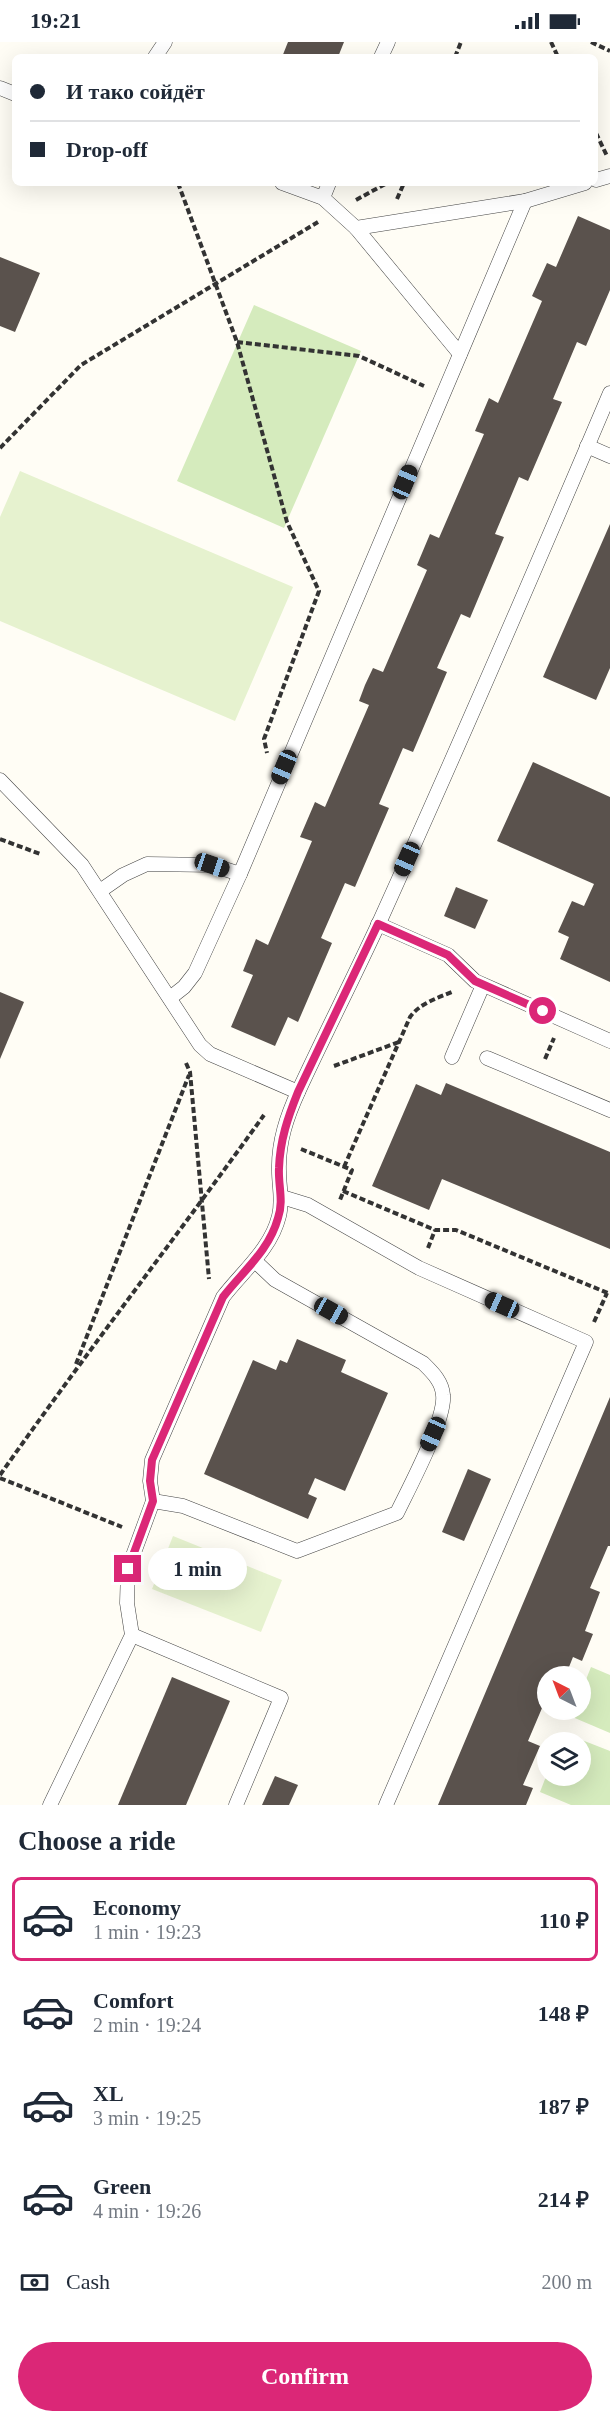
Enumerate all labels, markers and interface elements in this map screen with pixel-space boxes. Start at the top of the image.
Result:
text: 19:21 [30,8,81,33]
text: И тако сойдёт [66,79,205,104]
text: Drop-off [66,137,147,162]
car [390,462,420,502]
car [269,747,299,787]
car [391,839,423,879]
car [192,851,232,879]
route start [529,997,556,1024]
car [482,1289,522,1321]
car [311,1294,351,1328]
car [417,1414,449,1454]
callout: 1 min [149,1548,248,1590]
route end [114,1555,141,1582]
text: 1 min [173,1558,222,1580]
north arrow [537,1666,591,1720]
map controls [537,1666,591,1786]
button: layers [537,1732,591,1786]
text: Choose a ride [18,1826,176,1856]
icon: car [21,1892,75,1946]
text: Economy [93,1895,181,1920]
text: 110 ₽ [539,1908,589,1933]
text: 1 min · 19:23 [93,1921,201,1943]
icon: car [21,1985,75,2039]
text: Comfort [93,1988,174,2013]
text: 148 ₽ [538,2001,589,2026]
text: 2 min · 19:24 [93,2014,201,2036]
icon: car [21,2078,75,2132]
text: XL [93,2081,124,2106]
text: 187 ₽ [538,2094,589,2119]
text: 3 min · 19:25 [93,2107,201,2129]
icon: car [21,2171,75,2225]
text: Green [93,2174,151,2199]
text: 214 ₽ [538,2187,589,2212]
text: 4 min · 19:26 [93,2200,201,2222]
icon: cash [18,2266,51,2299]
text: Cash [66,2269,110,2294]
text: 200 m [541,2271,592,2293]
button: Confirm [18,2342,592,2411]

